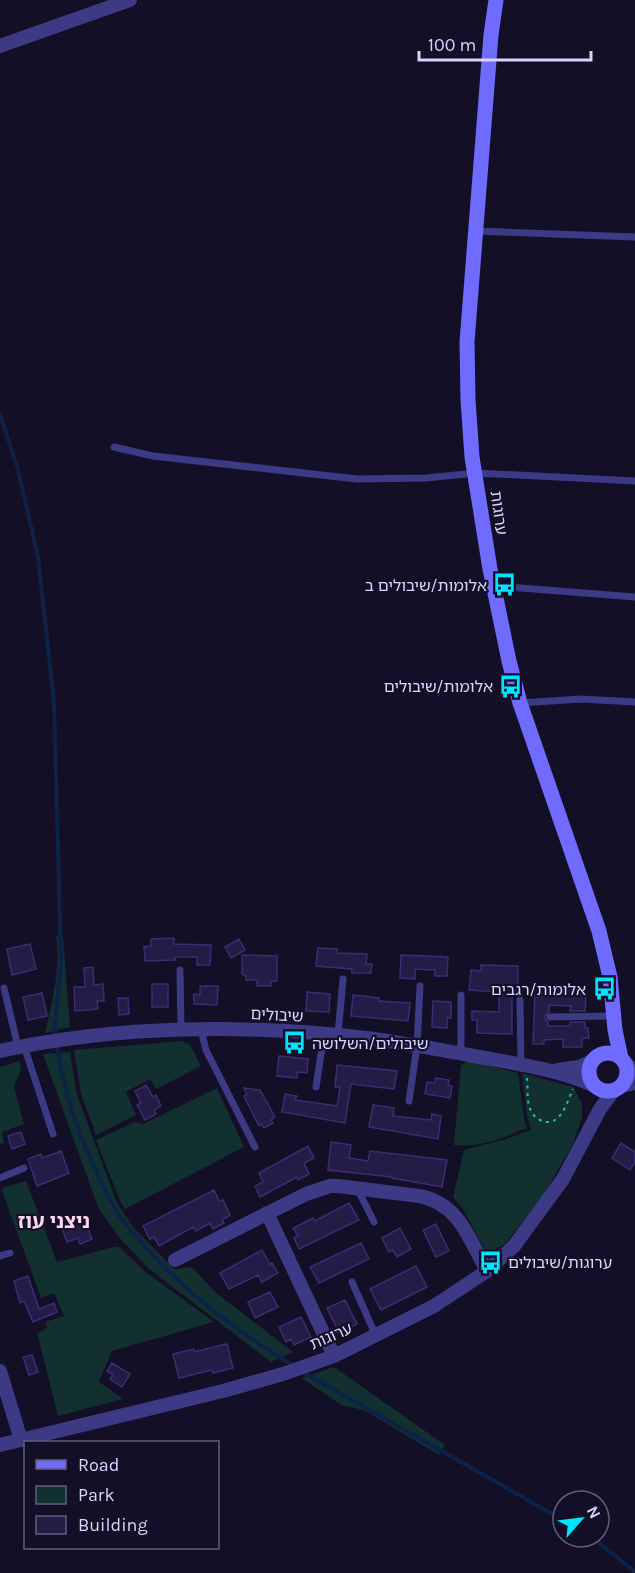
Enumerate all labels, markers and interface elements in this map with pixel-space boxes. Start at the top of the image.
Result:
scale bar [419,24,592,62]
text: 100 m [428,34,476,56]
street label: ערוגות [487,490,511,536]
bus stop icon: אלומות/שיבולים ב [492,572,518,598]
place label: אלומות/שיבולים ב [365,576,487,595]
bus stop icon: אלומות/שיבולים [498,673,524,699]
place label: אלומות/שיבולים [384,677,493,696]
bus stop icon: אלומות/רגבים [591,976,617,1002]
place label: אלומות/רגבים [491,980,586,999]
street label: שיבולים [250,1004,304,1026]
bus stop icon: שיבולים/השלושה [281,1030,307,1056]
place label: שיבולים/השלושה [312,1034,428,1053]
district label: ניצני עוז [18,1210,90,1233]
bus stop icon: ערוגות/שיבולים [477,1249,503,1275]
place label: ערוגות/שיבולים [508,1253,612,1272]
street label: ערוגות [307,1319,355,1353]
legend [24,1441,219,1549]
text: Road [78,1454,119,1476]
text: Park [78,1484,115,1506]
north arrow [551,1489,611,1549]
text: N [583,1503,605,1522]
text: Building [78,1514,148,1536]

